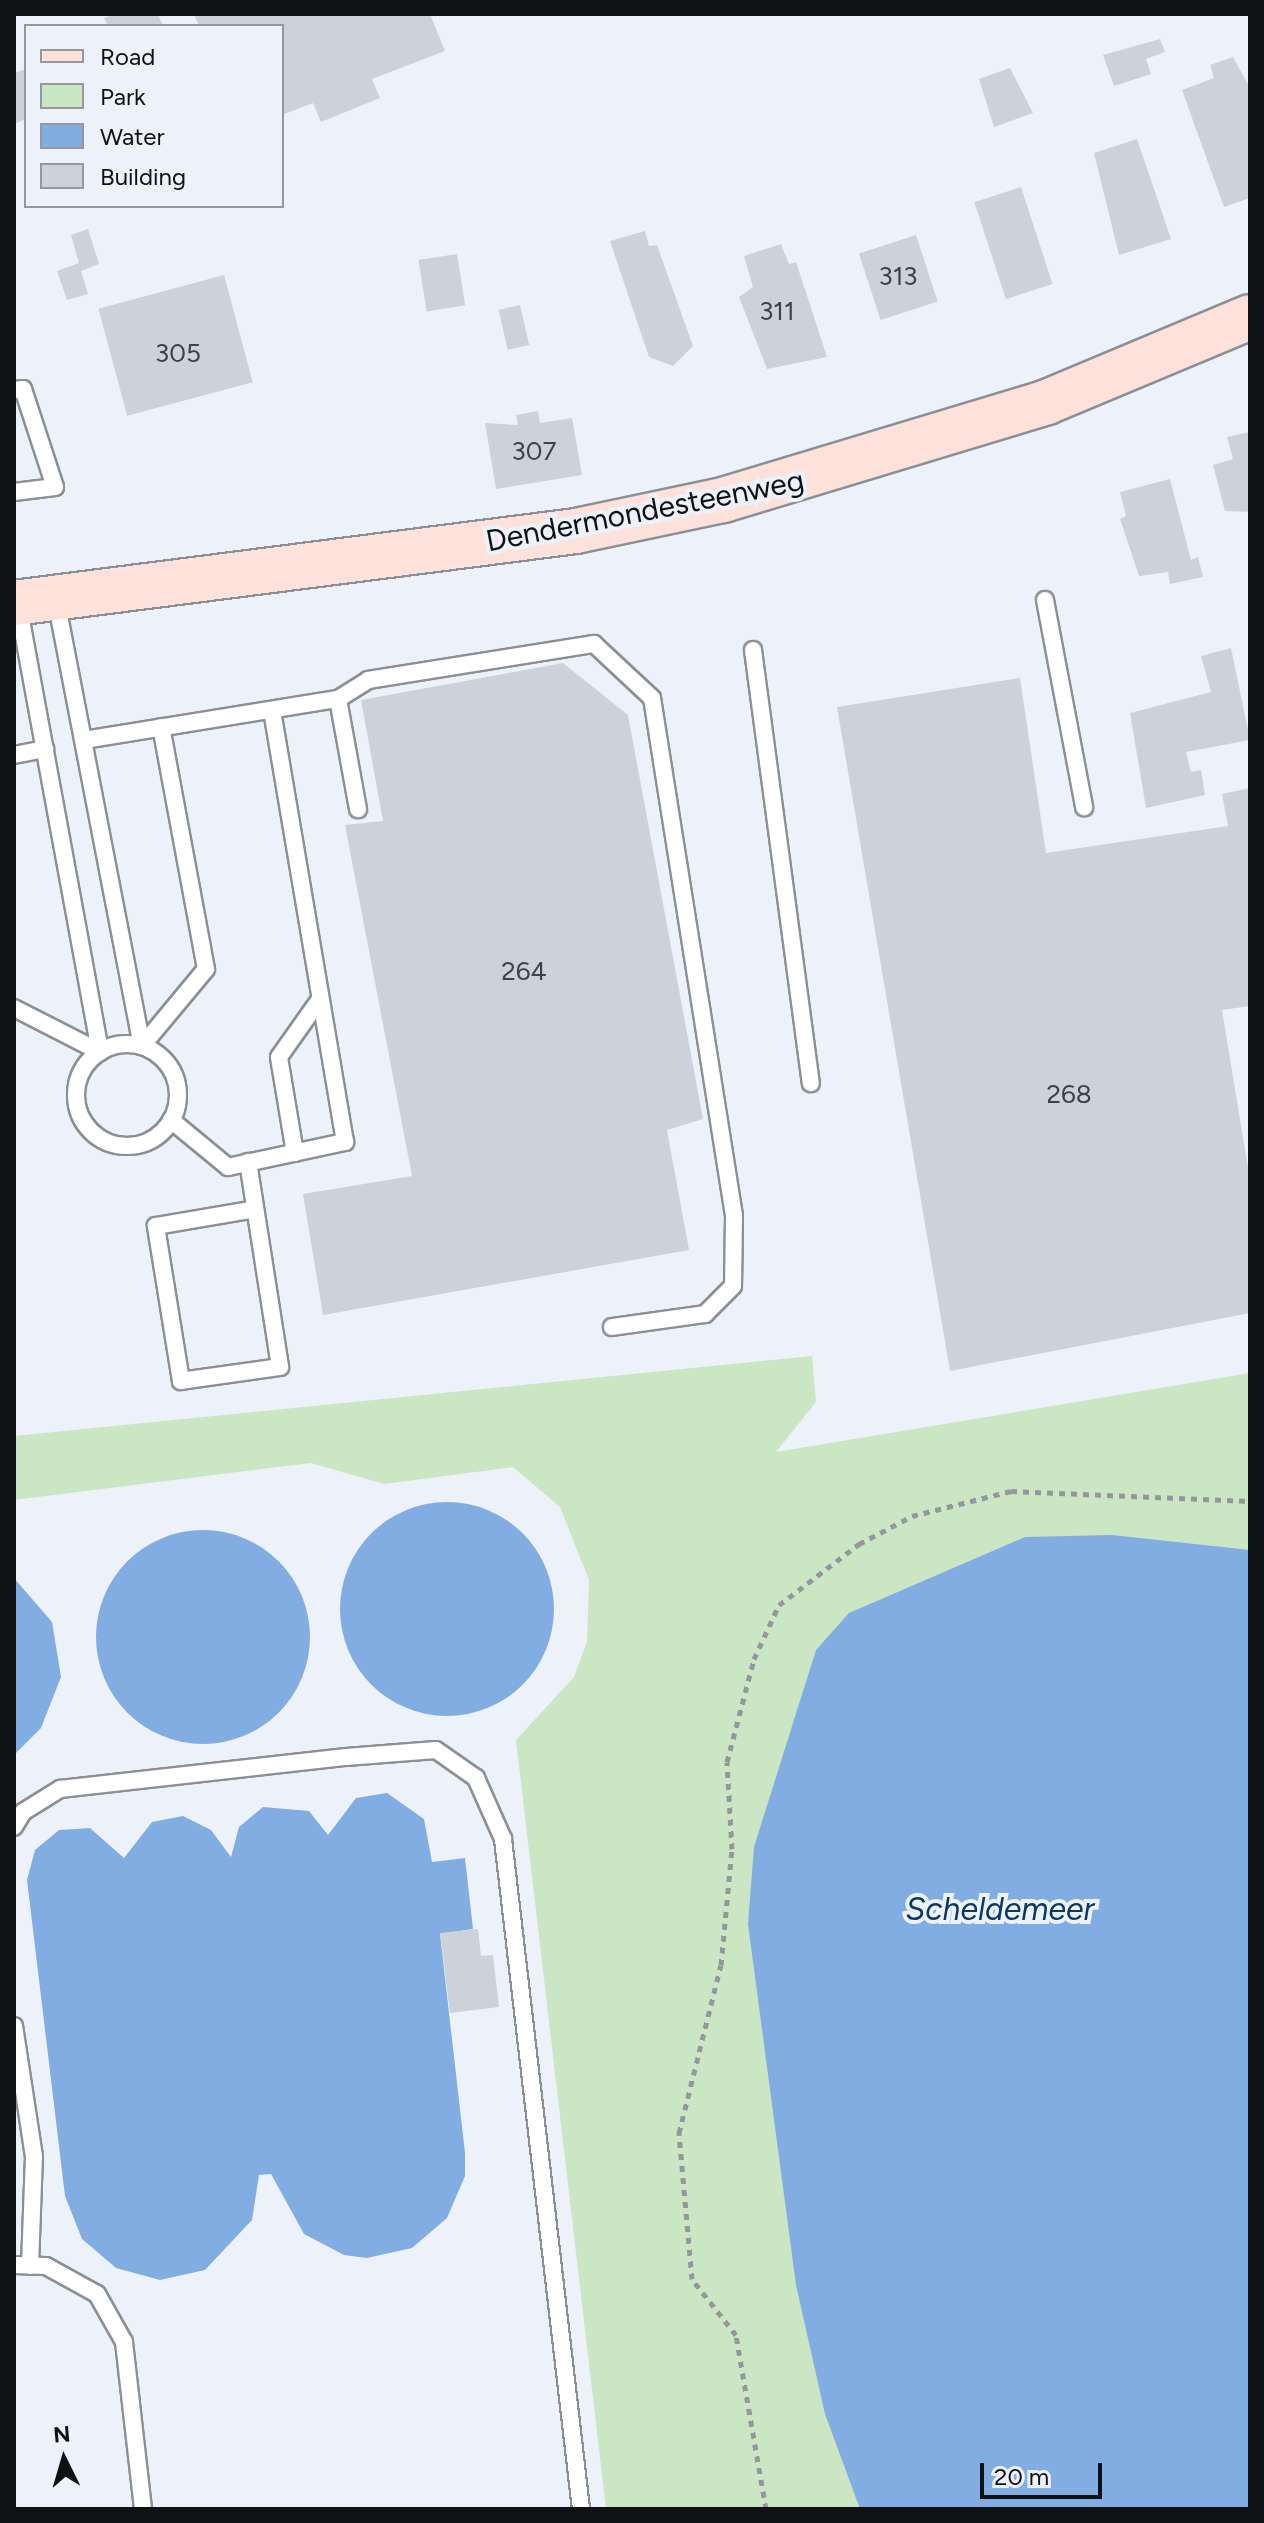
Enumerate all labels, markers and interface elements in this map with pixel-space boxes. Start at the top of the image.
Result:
legend [24,24,284,208]
text: Road [100,42,155,71]
text: Park [100,82,146,111]
text: Water [100,122,165,151]
text: Building [100,162,186,191]
house number: 313 [878,261,918,293]
house number: 311 [759,296,795,328]
house number: 305 [155,338,201,370]
house number: 307 [512,436,556,468]
street label: Dendermondesteenweg [483,462,807,560]
house number: 264 [501,956,547,988]
house number: 268 [1046,1079,1092,1111]
water label: Scheldemeer [906,1890,1094,1928]
north arrow [24,2419,104,2499]
text: N [52,2420,72,2449]
scale bar [984,2447,1106,2497]
text: 20 m [994,2462,1049,2491]

